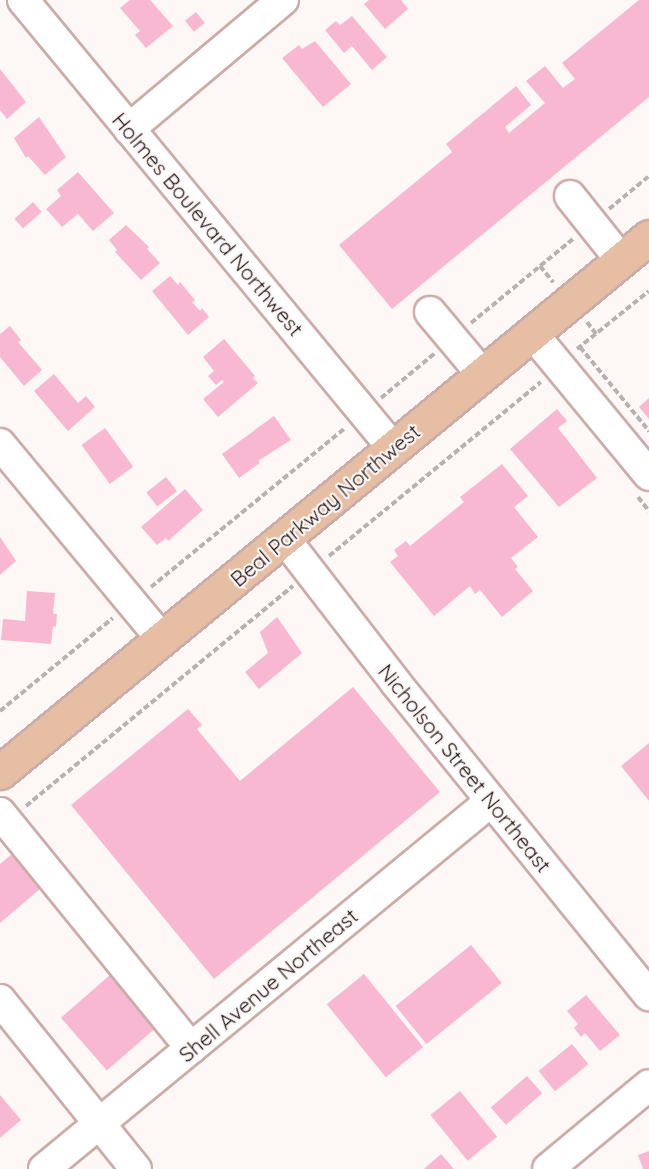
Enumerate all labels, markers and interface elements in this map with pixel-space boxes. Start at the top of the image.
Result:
street label: Holmes Boulevard Northwest [107,107,309,341]
street label: Beal Parkway Northwest [225,418,425,592]
street label: Nicholson Street Northeast [373,659,557,877]
street label: Shell Avenue Northeast [174,903,362,1067]

